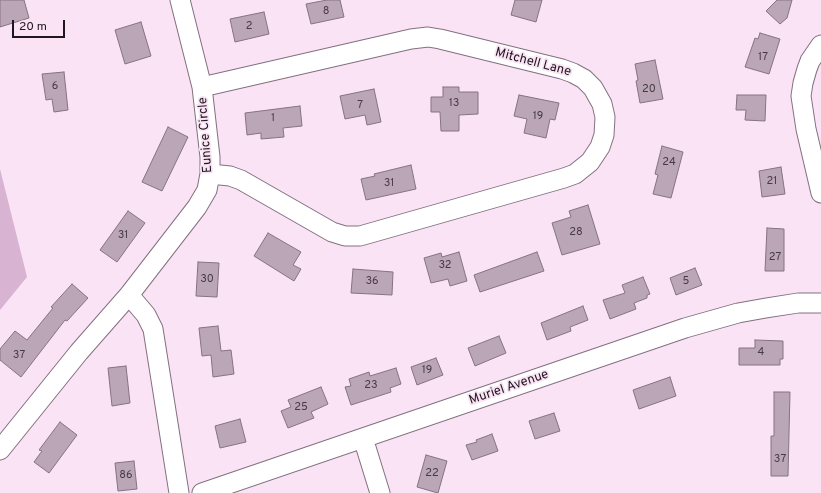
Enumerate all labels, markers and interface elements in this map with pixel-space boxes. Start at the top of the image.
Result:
house number: 8 [323,5,329,19]
scale bar [14,12,67,38]
text: 20 m [19,19,47,35]
house number: 2 [246,20,252,34]
street label: Mitchell Lane [493,45,573,81]
house number: 17 [758,51,768,65]
house number: 6 [52,80,58,94]
house number: 20 [642,83,656,97]
street label: Eunice Circle [196,97,216,173]
house number: 13 [449,97,459,111]
house number: 7 [357,99,363,113]
house number: 19 [533,110,543,124]
house number: 1 [271,112,275,126]
house number: 24 [662,156,676,170]
house number: 21 [767,175,777,189]
house number: 31 [384,177,394,191]
house number: 28 [569,226,583,240]
house number: 31 [118,229,128,243]
house number: 27 [769,251,781,265]
house number: 32 [438,259,452,273]
house number: 30 [200,273,214,287]
house number: 36 [365,275,379,289]
house number: 5 [683,275,689,289]
house number: 4 [758,346,764,360]
house number: 37 [13,349,25,363]
house number: 19 [422,364,432,378]
street label: Muriel Avenue [467,367,551,409]
house number: 23 [364,379,378,393]
house number: 25 [294,401,308,415]
house number: 37 [774,453,786,467]
house number: 22 [425,467,439,481]
house number: 86 [119,469,133,483]

